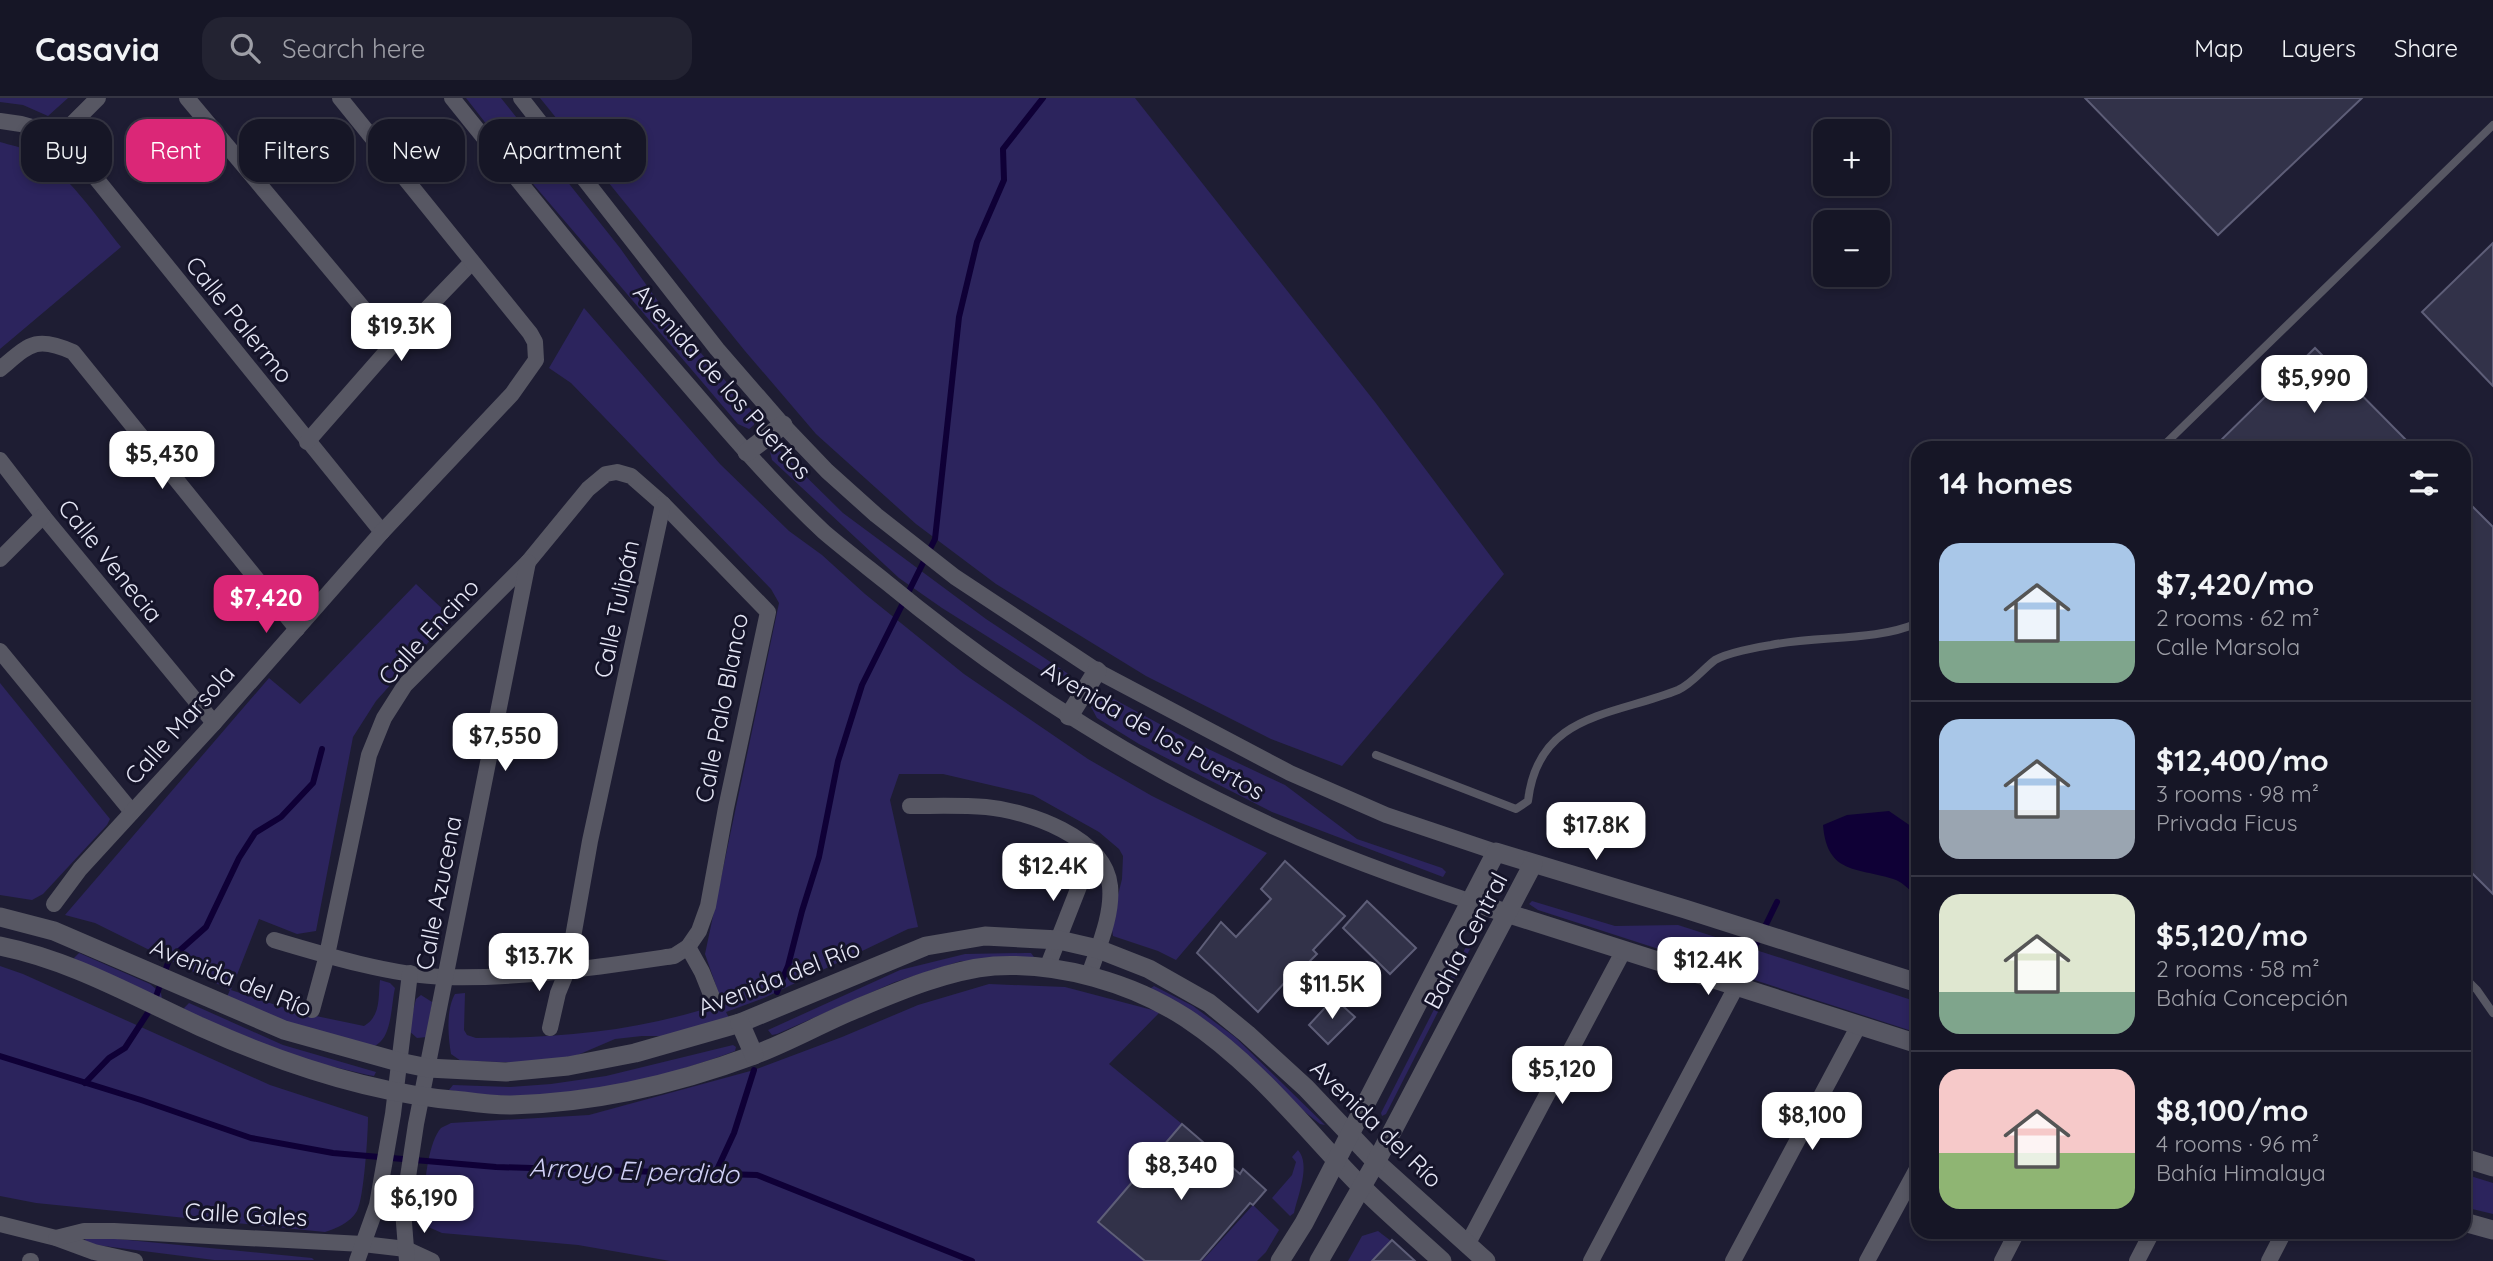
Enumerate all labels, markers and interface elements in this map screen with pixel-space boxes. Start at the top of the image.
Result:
search box [202,17,692,80]
text: Casavia [35,28,160,69]
icon: search [226,29,264,67]
text: Search here [282,32,426,65]
text: Map [2194,33,2243,63]
text: Layers [2281,33,2356,63]
text: Share [2394,33,2458,63]
chip: Buy [21,119,112,182]
chip: Rent [126,119,225,182]
chip: Filters [239,119,354,182]
chip: New [368,119,465,182]
chip: Apartment [479,119,646,182]
map controls [1813,119,1890,287]
button: + [1813,119,1890,196]
button: − [1813,210,1890,287]
street label: Calle Palermo [180,250,300,389]
street label: Avenida de los Puertos [627,278,818,485]
pin: $19.3K [344,303,458,363]
text: $19.3K [367,311,435,340]
pin: $5,990 [2257,356,2371,415]
text: $5,990 [2277,363,2351,392]
pin: $5,430 [105,432,219,491]
text: $5,430 [125,439,199,468]
text: 14 homes [1939,464,2073,502]
icon: filters [2405,464,2443,502]
street label: Calle Venecia [52,493,170,628]
street label: Calle Tulipán [587,537,645,680]
text: $7,420/mo [2156,565,2314,603]
icon: home [1995,571,2079,655]
street label: Calle Encino [371,572,485,691]
pin: $7,420 [209,575,323,635]
text: $7,420 [230,583,302,612]
text: 2 rooms · 62 m² [2156,603,2320,632]
street label: Calle Palo Blanco [688,610,754,805]
text: Calle Marsola [2156,632,2300,661]
street label: Avenida de los Puertos [1037,654,1270,806]
street label: Calle Marsola [118,658,241,790]
pin: $7,550 [448,714,562,773]
text: $7,550 [469,721,541,750]
text: $12,400/mo [2156,741,2329,779]
icon: home [1995,747,2079,831]
text: 3 rooms · 98 m² [2156,779,2319,808]
pin: $17.8K [1539,802,1653,862]
text: Privada Ficus [2156,808,2297,837]
text: $17.8K [1562,810,1630,839]
street label: Calle Azucena [408,813,468,972]
pin: $12.4K [996,844,1110,903]
text: $12.4K [1018,851,1088,880]
street label: Bahía Central [1417,867,1514,1014]
text: $5,120/mo [2156,916,2308,954]
icon: home [1995,922,2079,1006]
street label: Avenida del Río [146,931,317,1023]
street label: Avenida del Río [693,932,864,1022]
pin: $13.7K [482,934,596,993]
pin: $12.4K [1651,937,1765,997]
text: $13.7K [505,941,573,970]
text: $12.4K [1673,945,1743,974]
text: 2 rooms · 58 m² [2156,954,2319,983]
pin: $11.5K [1275,962,1389,1021]
text: $11.5K [1299,969,1365,998]
text: Bahía Concepción [2156,983,2348,1012]
pin: $5,120 [1505,1046,1619,1106]
street label: Avenida del Río [1305,1053,1449,1194]
text: $5,120 [1528,1054,1596,1083]
text: $8,100/mo [2156,1091,2308,1129]
pin: $8,100 [1755,1093,1869,1152]
icon: home [1995,1097,2079,1181]
text: $8,100 [1778,1100,1846,1129]
text: 4 rooms · 96 m² [2156,1129,2319,1158]
pin: $8,340 [1124,1142,1238,1202]
water label: Arroyo El perdido [529,1150,741,1191]
text: $8,340 [1145,1150,1217,1179]
text: Bahía Himalaya [2156,1158,2326,1187]
pin: $6,190 [367,1176,481,1235]
text: $6,190 [390,1183,458,1212]
street label: Calle Gales [184,1196,308,1232]

